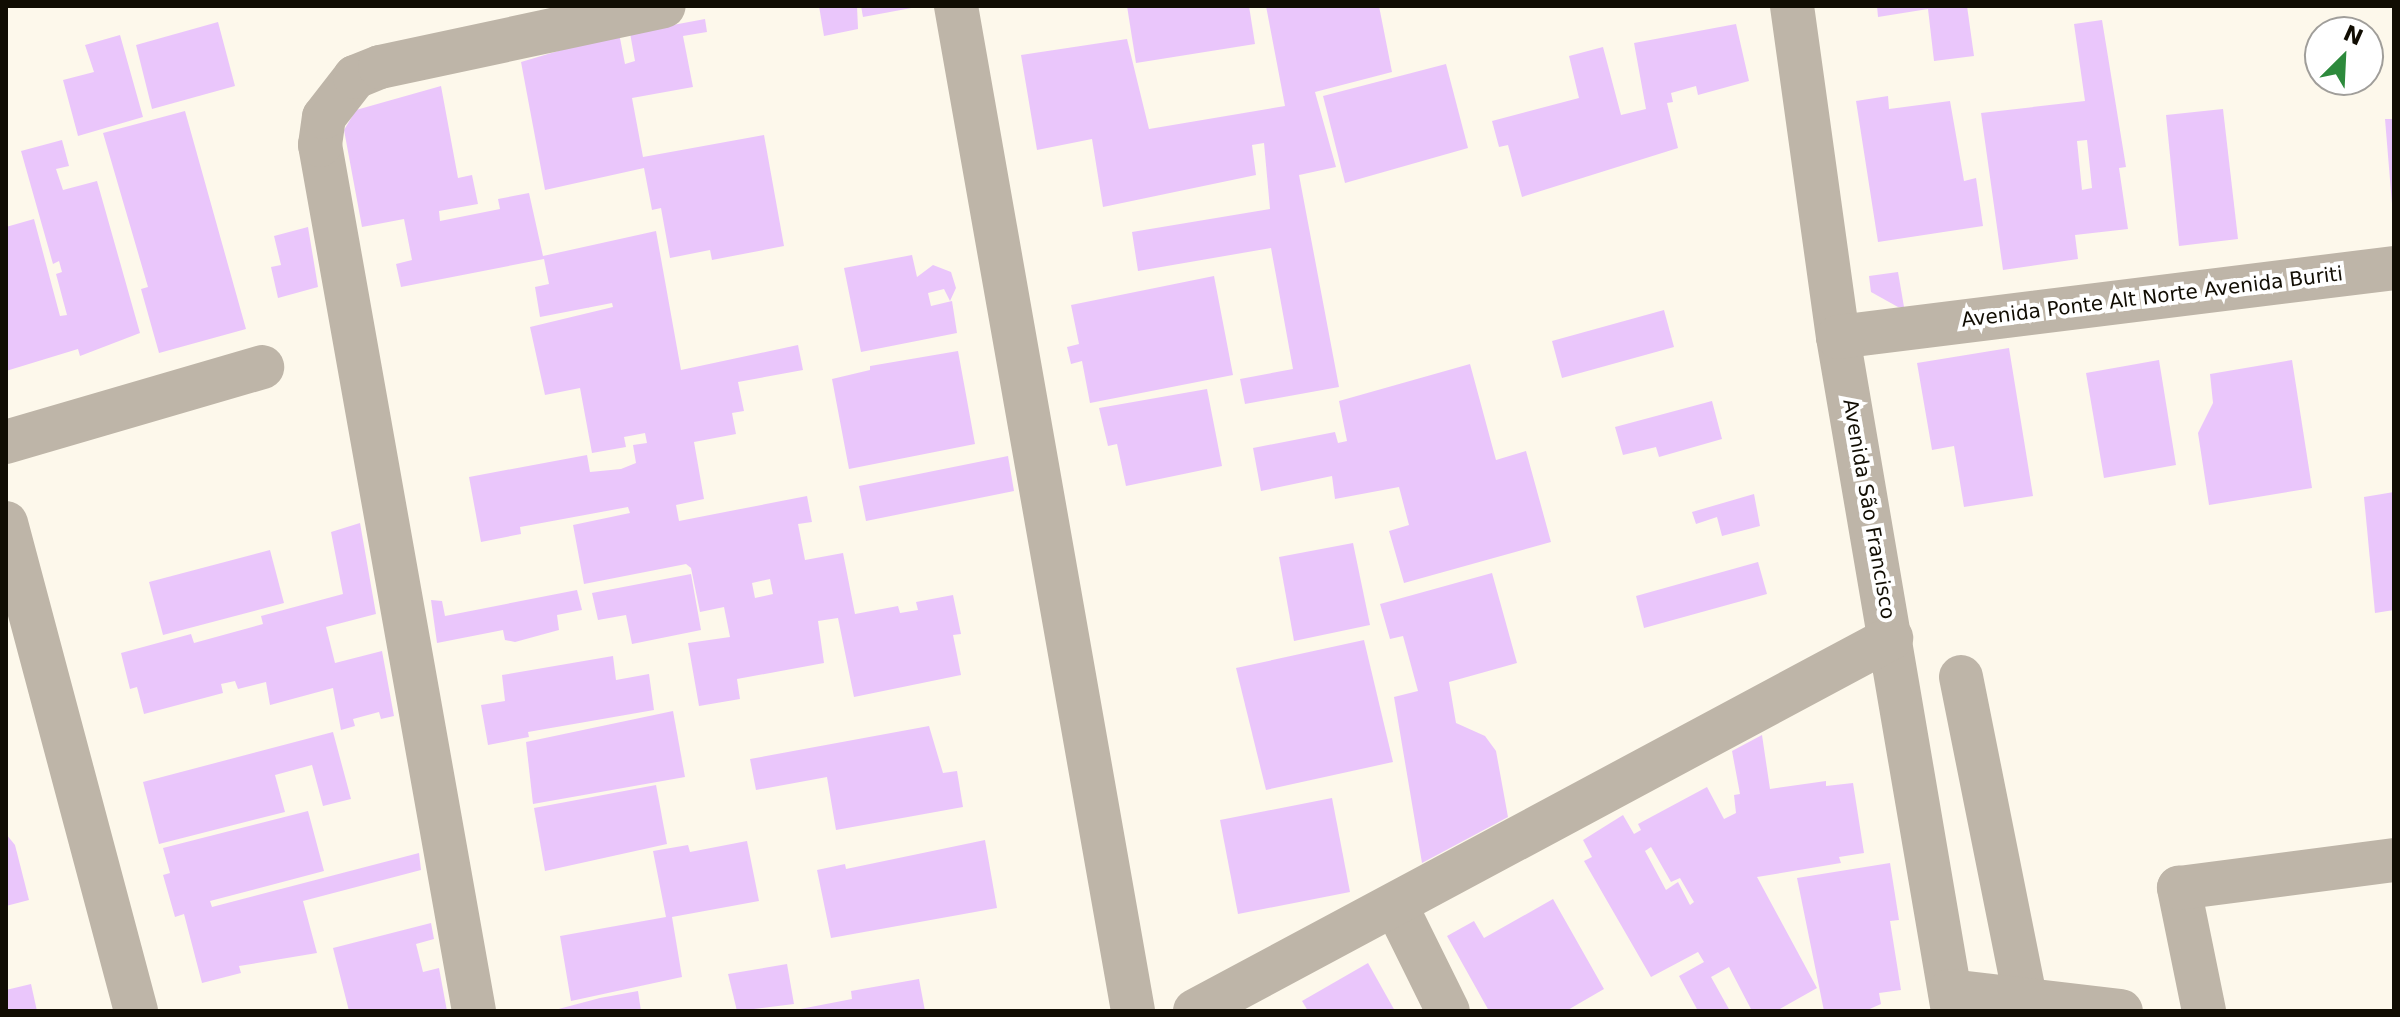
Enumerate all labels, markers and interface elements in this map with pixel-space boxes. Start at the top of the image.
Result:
north arrow [2304,16,2384,96]
text: N [2340,20,2367,51]
street label: Avenida Ponte Alt Norte Avenida Buriti [1960,262,2344,332]
street label: Avenida São Francisco [1838,397,1900,621]

